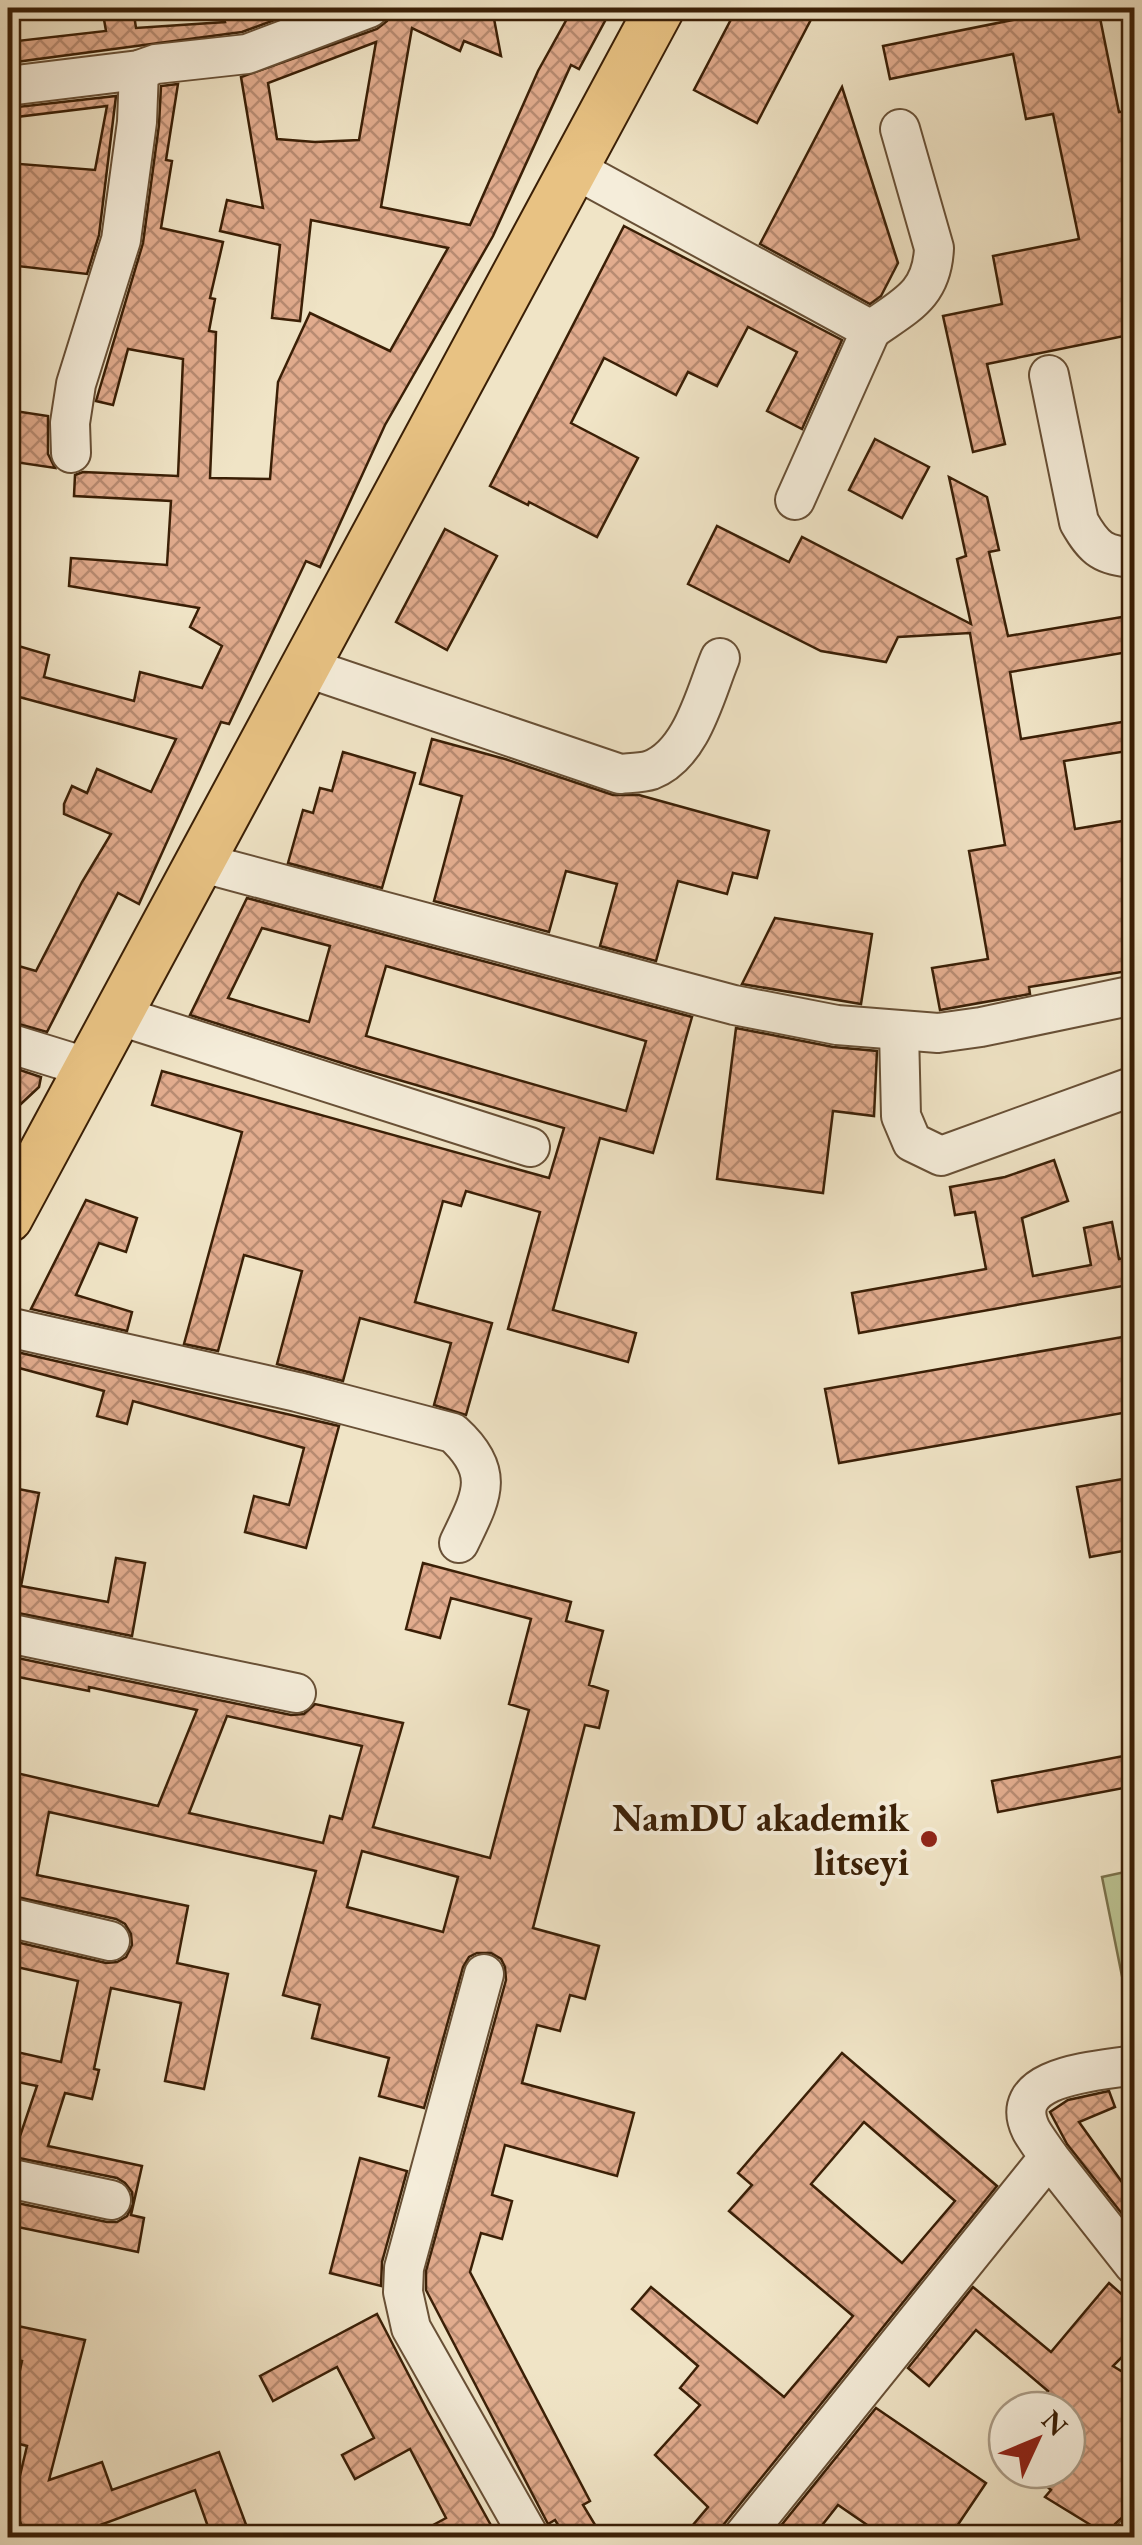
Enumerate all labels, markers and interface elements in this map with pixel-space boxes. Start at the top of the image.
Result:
place label: NamDU akademik litseyi [612,1793,910,1886]
marker: NamDU akademik litseyi [918,1828,940,1850]
north arrow [987,2390,1087,2490]
text: N [1034,2402,1076,2444]

